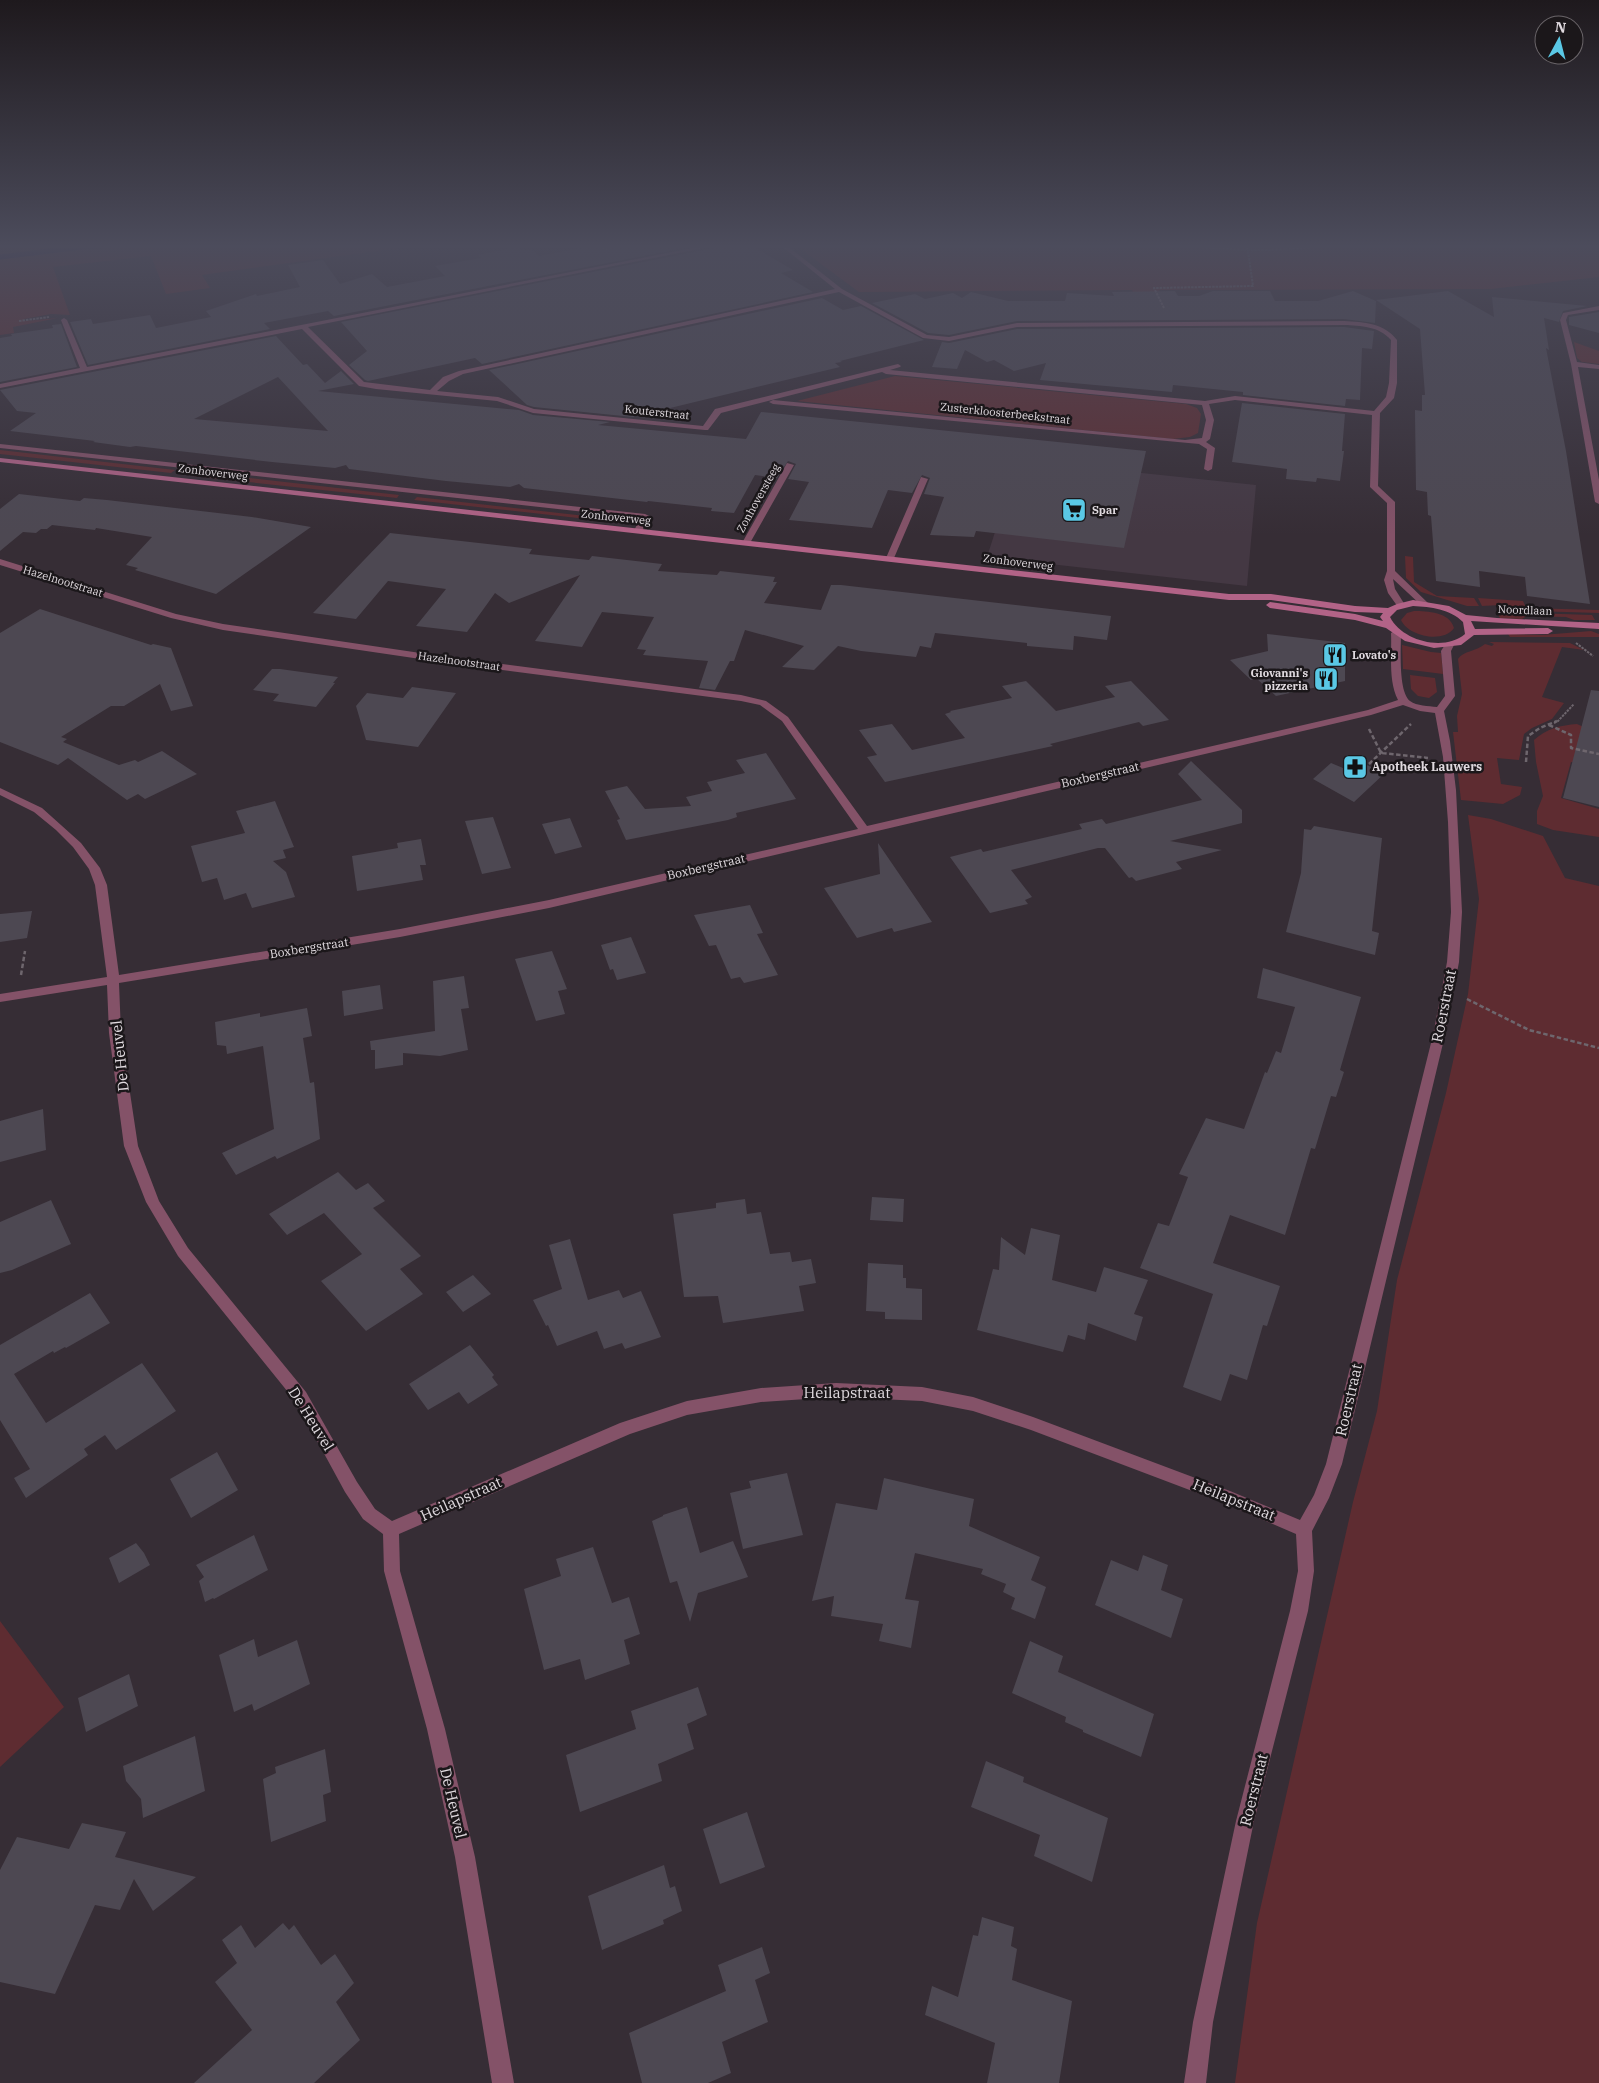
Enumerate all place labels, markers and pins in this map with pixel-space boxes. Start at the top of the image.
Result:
supermarket icon: Spar [1061,497,1087,523]
place label: Spar [1092,503,1118,517]
restaurant icon: Lovato's [1322,642,1348,668]
place label: Lovato's [1352,648,1397,662]
place label: Giovanni's pizzeria [1251,666,1308,693]
restaurant icon: Giovanni's pizzeria [1313,666,1339,692]
pharmacy icon: Apotheek Lauwers [1342,754,1368,780]
place label: Apotheek Lauwers [1372,759,1482,774]

